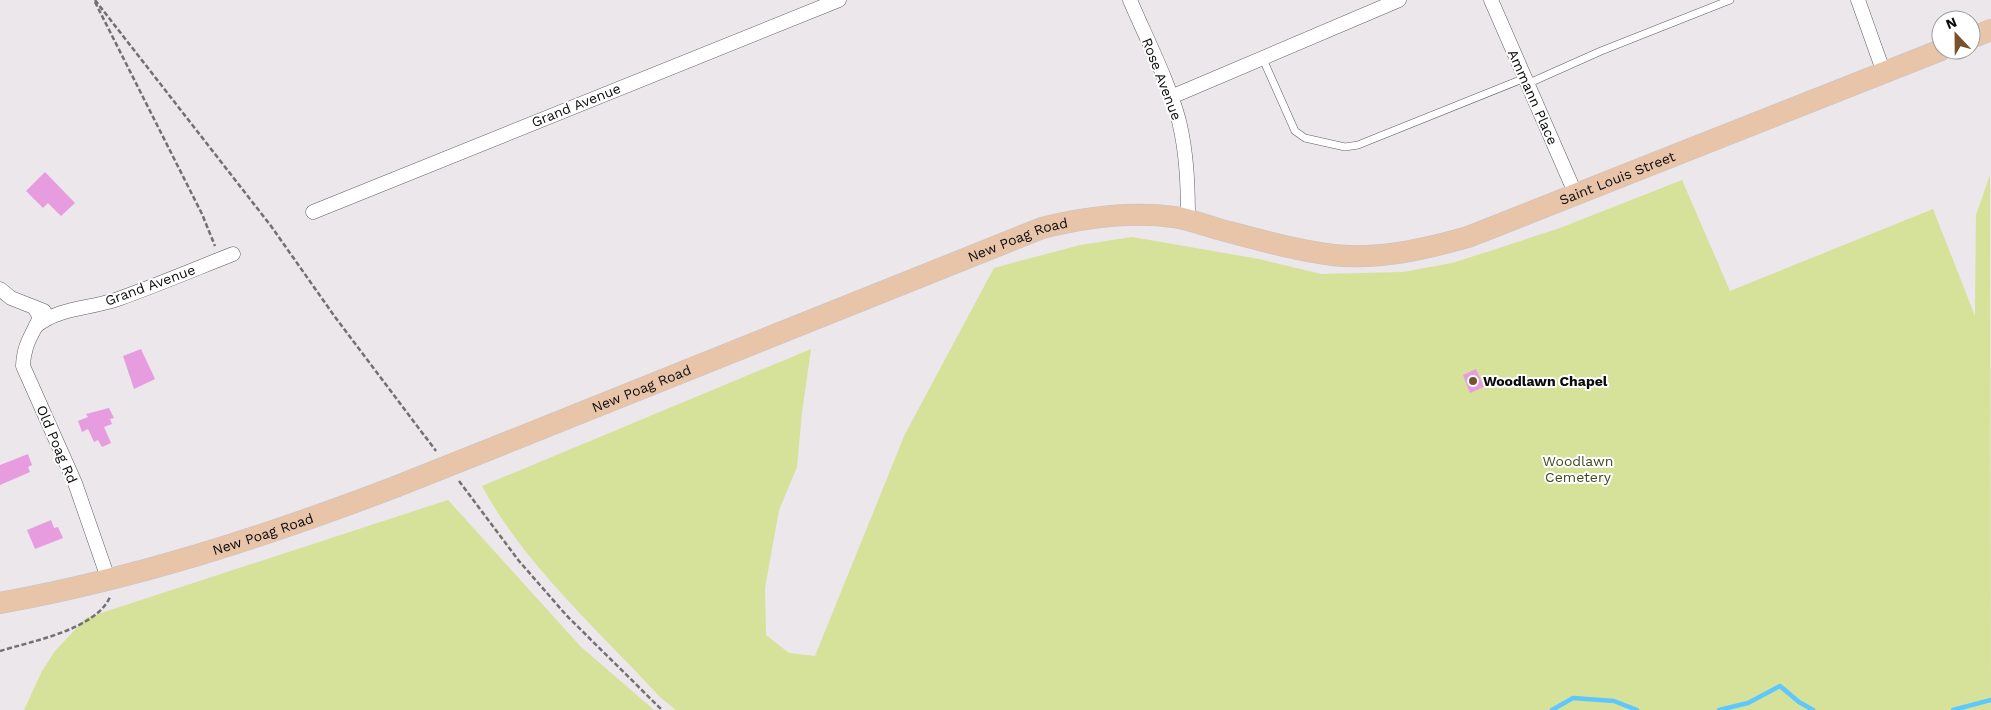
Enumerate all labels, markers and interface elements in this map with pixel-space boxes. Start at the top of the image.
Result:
north arrow [1931,10,1981,60]
text: N [1943,14,1959,32]
street label: Rose Avenue [1139,36,1185,122]
street label: Ammann Place [1505,47,1561,147]
street label: Grand Avenue [529,80,623,130]
street label: Saint Louis Street [1557,148,1677,208]
street label: New Poag Road [965,214,1069,265]
street label: Grand Avenue [103,261,197,309]
street label: New Poag Road [589,362,693,416]
place label: Woodlawn Chapel [1483,373,1608,389]
marker: Woodlawn Chapel [1467,375,1479,387]
street label: Old Poag Rd [33,403,81,485]
park label: Woodlawn Cemetery [1543,453,1613,485]
street label: New Poag Road [210,510,315,558]

